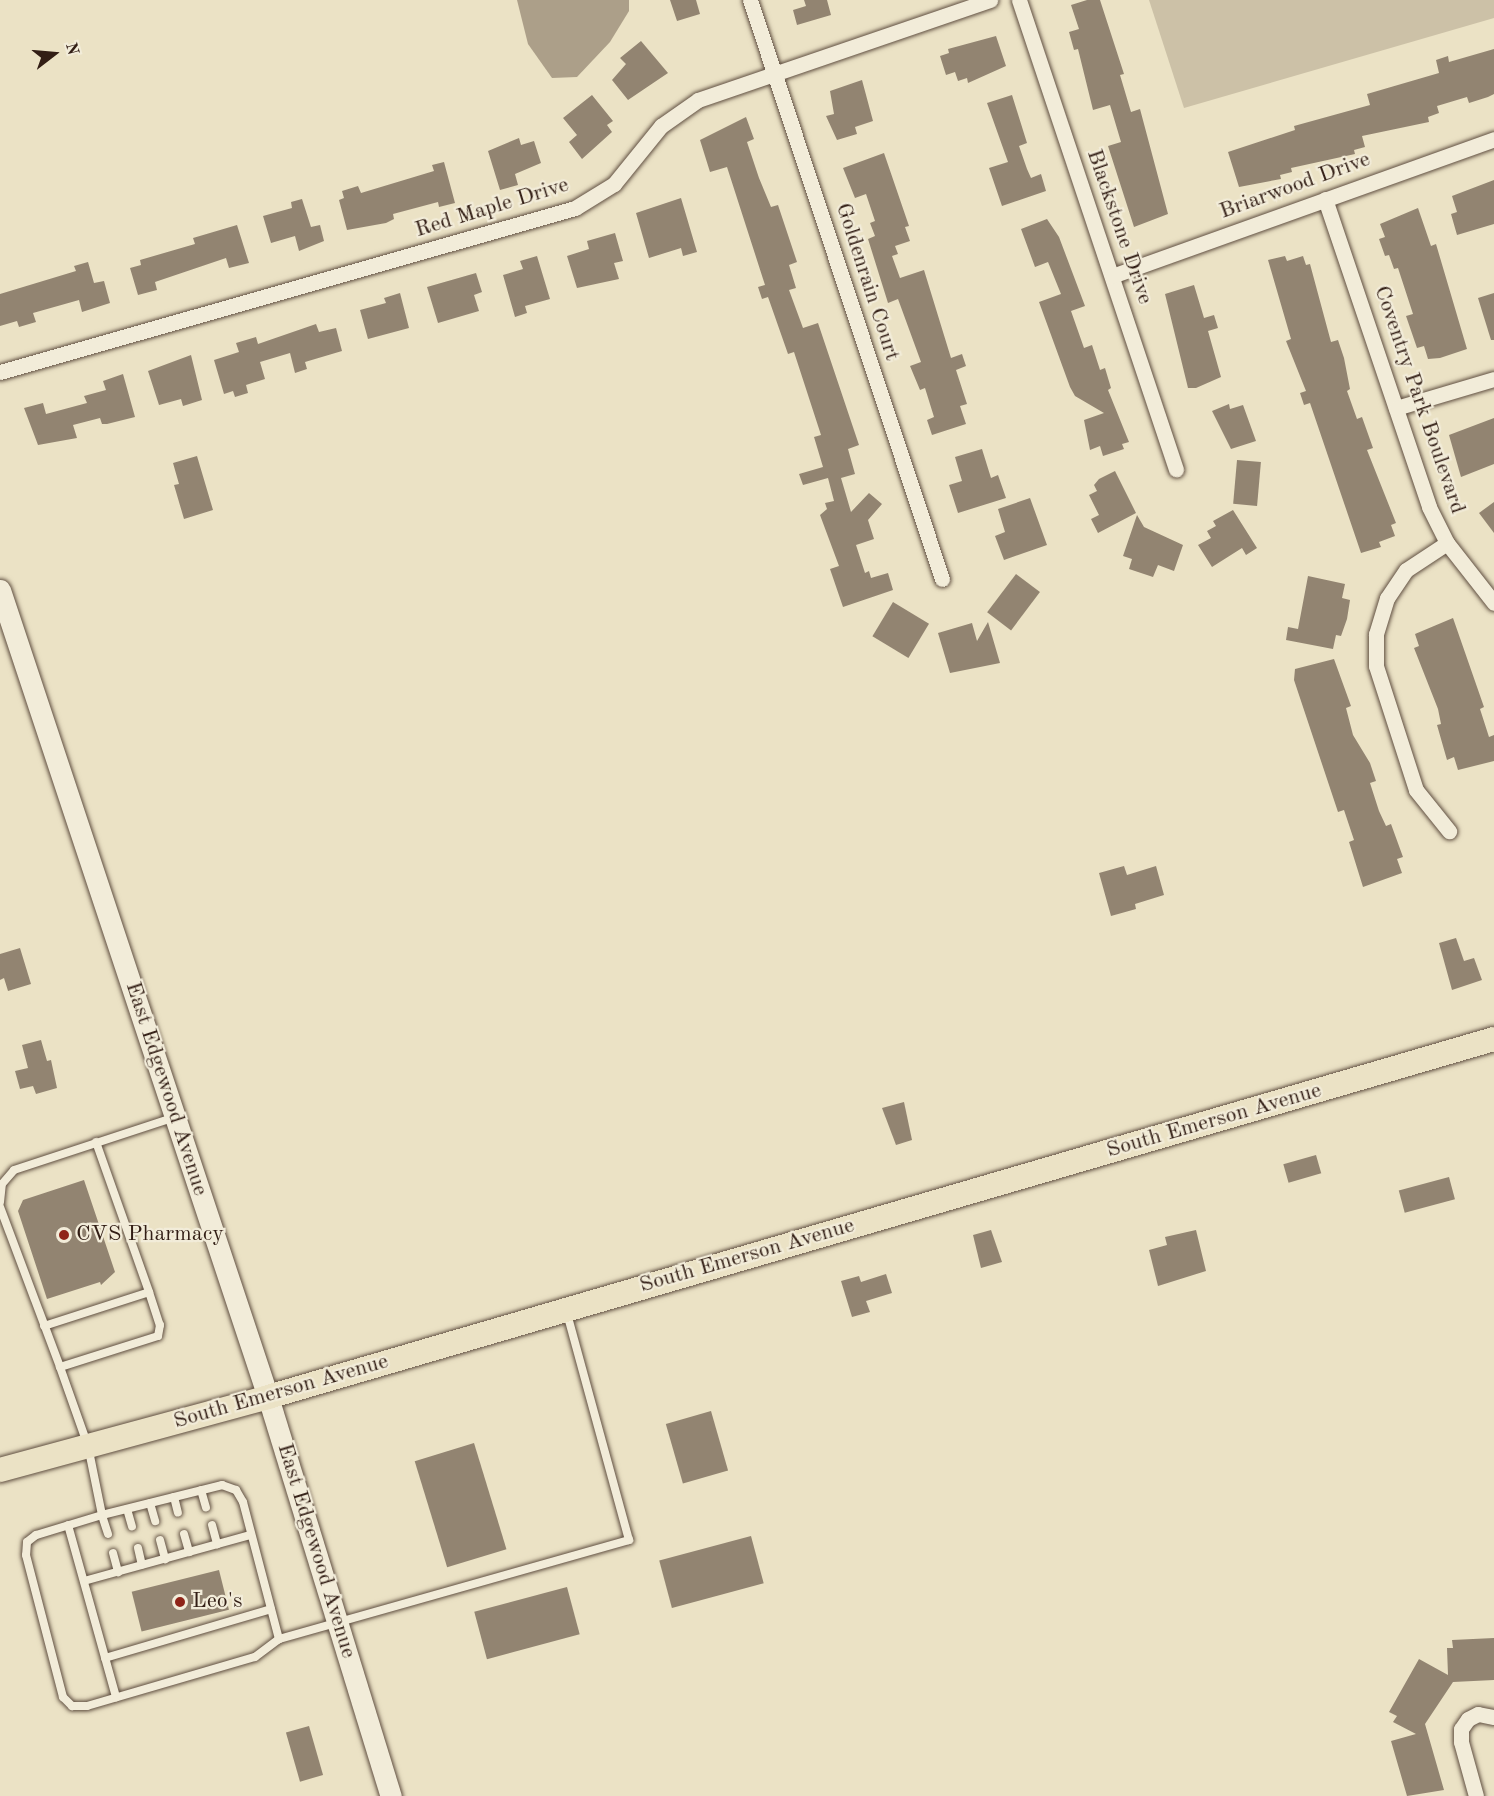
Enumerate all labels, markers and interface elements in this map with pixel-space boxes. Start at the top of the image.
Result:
north arrow [24,24,84,84]
text: N [62,41,81,57]
street label: Blackstone Drive [1080,146,1158,308]
street label: Briarwood Drive [1216,147,1374,225]
street label: Red Maple Drive [412,172,572,244]
street label: Goldenrain Court [829,200,905,364]
street label: Coventry Park Boulevard [1368,282,1470,518]
street label: East Edgewood Avenue [119,979,213,1199]
street label: South Emerson Avenue [1104,1078,1324,1164]
street label: South Emerson Avenue [637,1213,857,1299]
place label: CVS Pharmacy [76,1222,224,1248]
marker: CVS Pharmacy [57,1228,71,1242]
street label: South Emerson Avenue [171,1349,391,1435]
street label: East Edgewood Avenue [271,1440,361,1662]
place label: Leo's [192,1589,243,1615]
marker: Leo's [173,1595,187,1609]

